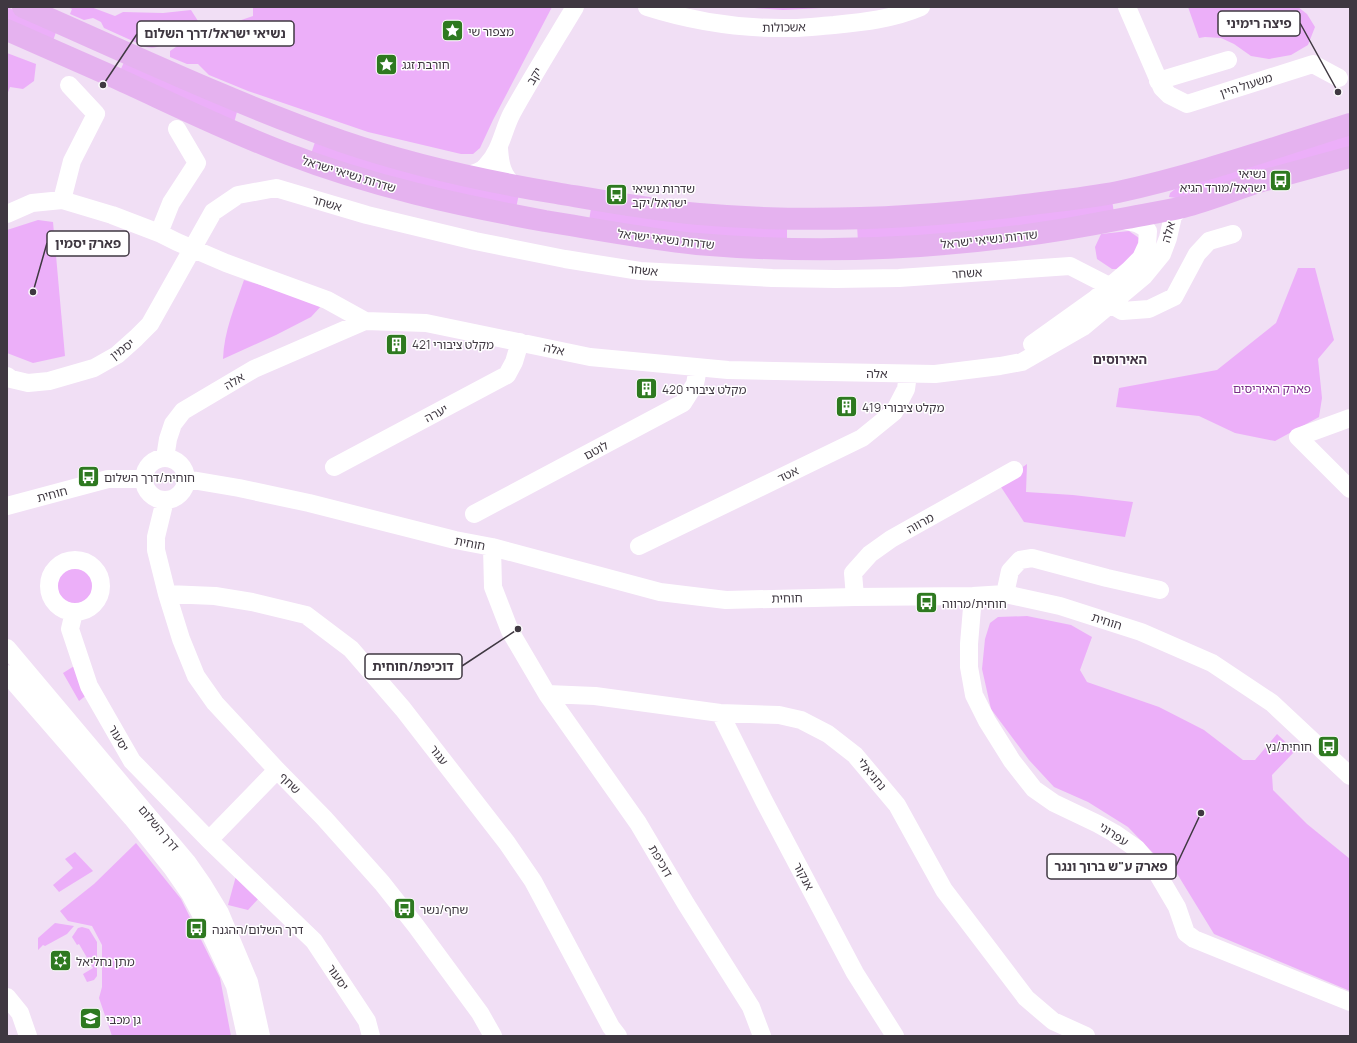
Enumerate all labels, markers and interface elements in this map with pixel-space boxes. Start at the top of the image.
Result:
callout: פיצה רימיני [1218,11,1300,36]
text: פיצה רימיני [1226,14,1292,32]
place icon: מצפור שי [439,18,465,44]
street label: אשכולות [762,18,806,36]
callout: נשיאי ישראל/דרך השלום [137,21,294,46]
place label: מצפור שי [468,23,514,40]
text: נשיאי ישראל/דרך השלום [144,24,286,42]
place icon: חורבת זגג [374,51,400,77]
place label: חורבת זגג [402,56,450,73]
street label: יקב [522,64,546,88]
street label: משעול היין [1217,68,1275,102]
street label: שדרות נשיאי ישראל [300,152,398,196]
place label: נשיאי ישראל/מורד הגיא [1180,165,1266,196]
bus stop icon: נשיאי ישראל/מורד הגיא [1268,167,1294,193]
place label: שדרות נשיאי ישראל/יקב [632,180,695,211]
bus stop icon: שדרות נשיאי ישראל/יקב [603,182,629,208]
street label: אשחר [310,191,344,215]
street label: אלה [1157,219,1179,245]
street label: שדרות נשיאי ישראל [616,225,716,253]
street label: שדרות נשיאי ישראל [940,225,1038,253]
callout: פארק יסמין [47,231,129,256]
text: פארק יסמין [55,234,121,252]
street label: אשחר [627,260,659,280]
street label: אשחר [951,263,983,283]
building icon: מקלט ציבורי 421 [383,331,409,357]
street label: יסמין [106,334,138,364]
place label: מקלט ציבורי 421 [412,336,494,353]
street label: אלה [542,338,567,360]
district label: האירוסים [1093,350,1147,368]
street label: אלה [866,365,888,382]
street label: אלה [220,368,248,394]
building icon: מקלט ציבורי 420 [633,376,659,402]
park label: פארק האיריסים [1233,380,1311,397]
place label: מקלט ציבורי 420 [662,381,747,398]
building icon: מקלט ציבורי 419 [834,394,860,420]
place label: מקלט ציבורי 419 [862,399,945,416]
street label: יערה [421,400,451,426]
street label: לוטם [581,437,611,463]
street label: אטד [775,461,802,486]
bus stop icon: חוחית/דרך השלום [75,464,101,490]
place label: חוחית/דרך השלום [104,469,195,486]
street label: חוחית [35,482,69,506]
street label: מרווה [903,509,937,537]
street label: חוחית [453,532,487,554]
street label: חוחית [771,589,803,607]
bus stop icon: חוחית/מרווה [913,590,939,616]
place label: חוחית/מרווה [942,595,1007,612]
street label: חוחית [1090,608,1124,634]
callout: דוכיפת/חוחית [365,654,462,679]
text: דוכיפת/חוחית [372,657,454,675]
street label: יסעור [105,722,133,754]
bus stop icon: חוחית/נץ [1315,733,1341,759]
place label: חוחית/נץ [1265,738,1312,755]
street label: עגור [426,741,452,769]
street label: נחניאלי [853,754,891,794]
street label: שחף [275,768,305,798]
street label: דרך השלום [135,801,184,855]
street label: עפרוני [1096,818,1132,850]
street label: דוכיפת [645,842,677,881]
callout: פארק ע"ש ברוך ונגר [1047,854,1176,879]
text: פארק ע"ש ברוך ונגר [1054,857,1168,875]
street label: אנקור [790,859,819,893]
bus stop icon: שחף/נשר [391,896,417,922]
place label: שחף/נשר [420,901,468,918]
bus stop icon: דרך השלום/ההגנה [184,916,210,942]
place label: דרך השלום/ההגנה [212,921,304,938]
synagogue icon: מתן נחליאל [47,948,73,974]
place label: מתן נחליאל [76,953,135,970]
street label: יסעור [323,961,353,993]
school or university icon: גן מכבי [78,1006,104,1032]
place label: גן מכבי [106,1011,142,1028]

